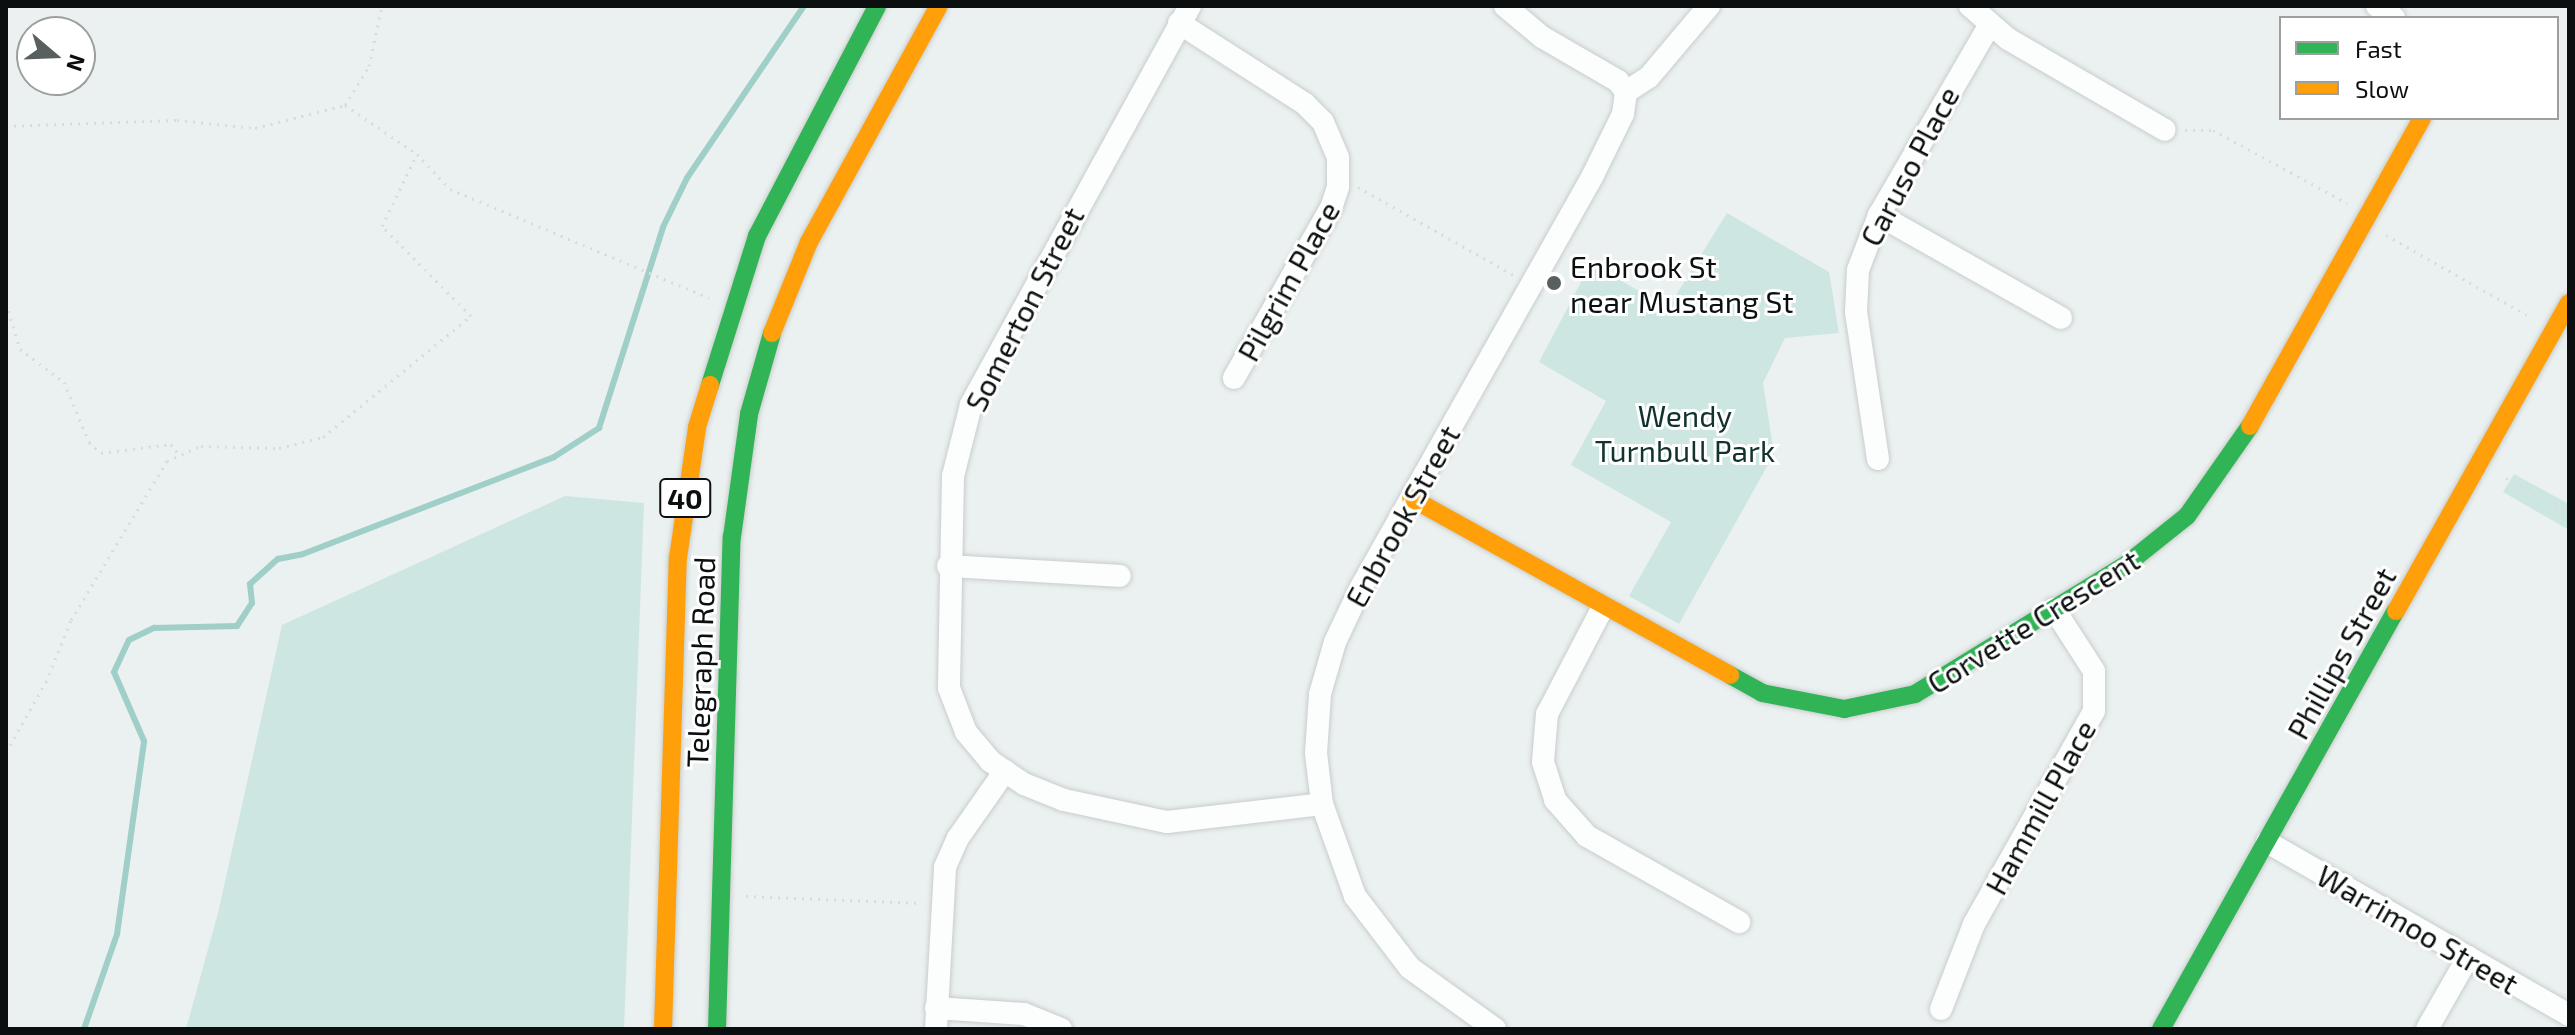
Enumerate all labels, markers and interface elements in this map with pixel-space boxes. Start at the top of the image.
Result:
north arrow [16,16,96,96]
legend [2279,16,2559,120]
text: Fast [2355,34,2402,63]
text: N [62,51,92,75]
text: Slow [2355,74,2409,103]
street label: Caruso Place [1852,80,1966,252]
street label: Pilgrim Place [1229,195,1347,367]
street label: Somerton Street [957,201,1091,417]
place label: Enbrook St near Mustang St [1570,248,1794,318]
marker: Enbrook St near Mustang St [1545,274,1563,292]
park label: Wendy Turnbull Park [1594,397,1776,468]
street label: Enbrook Street [1337,419,1467,613]
road number: 40 [659,474,711,522]
street label: Corvette Crescent [1920,541,2146,701]
street label: Telegraph Road [678,556,722,768]
street label: Phillips Street [2279,561,2403,745]
street label: Hammill Place [1977,713,2103,901]
street label: Warrimoo Street [2311,857,2525,1001]

